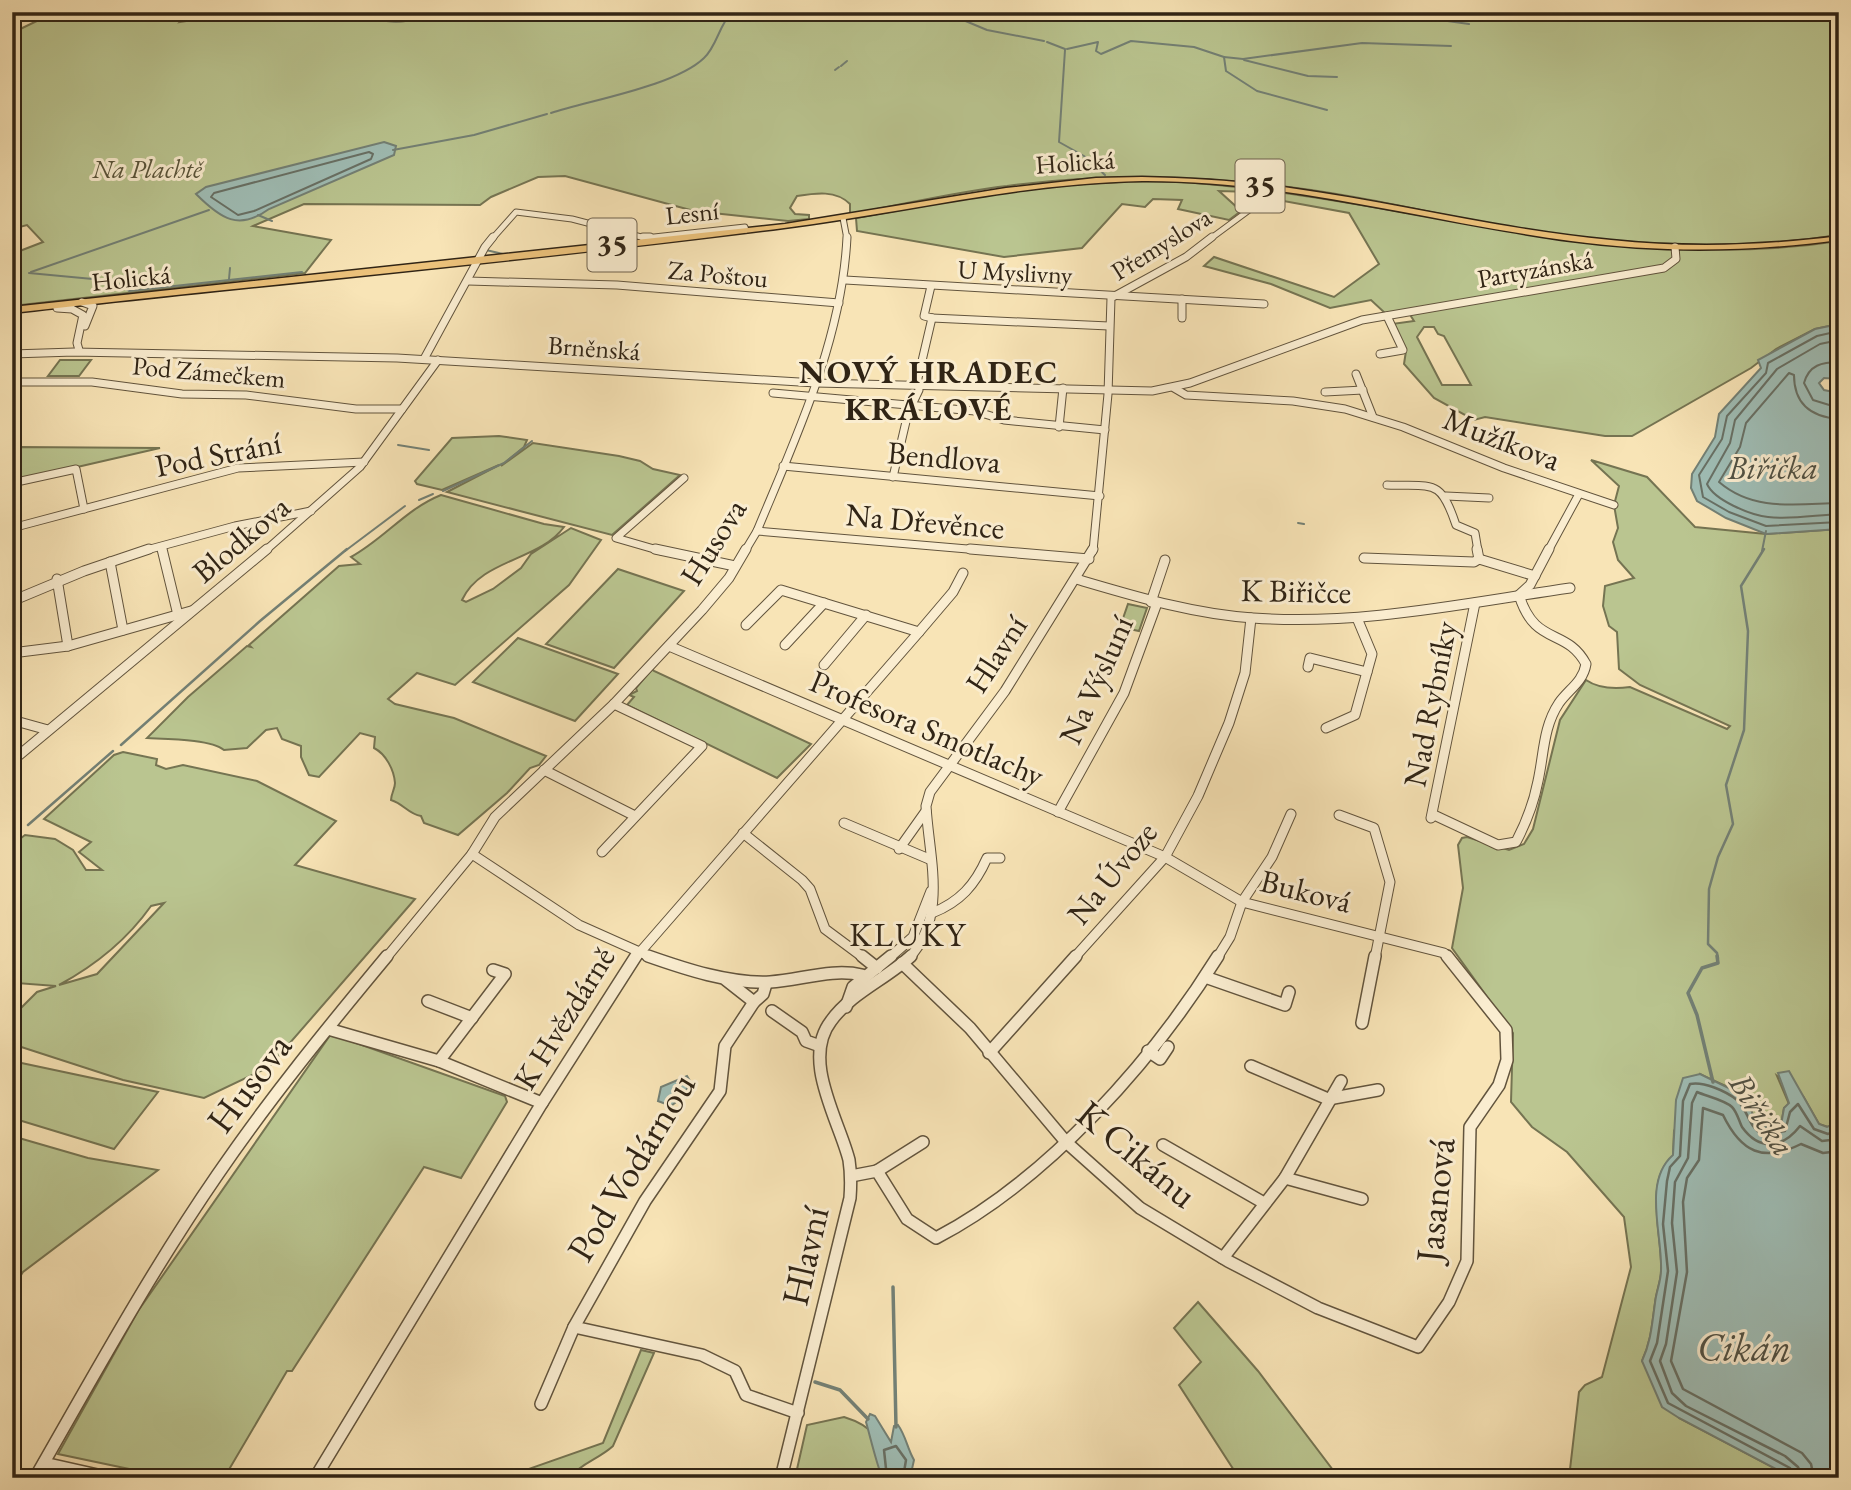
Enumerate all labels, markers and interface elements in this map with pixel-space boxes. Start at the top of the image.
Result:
street label: Holická [1034,142,1116,182]
park label: Na Plachtě [91,152,205,186]
road number: 35 [1236,160,1284,212]
street label: Lesní [663,193,721,233]
street label: Přemyslova [1104,200,1218,288]
road number: 35 [588,218,636,272]
street label: Partyzánská [1475,242,1596,296]
street label: U Myslivny [957,252,1074,292]
street label: Za Poštou [667,253,770,295]
street label: Holická [90,257,173,299]
street label: Brněnská [547,328,642,368]
street label: Pod Zámečkem [131,348,287,396]
district label: NOVÝ HRADEC KRÁLOVÉ [799,351,1059,430]
street label: Mužíkova [1437,397,1567,481]
street label: Pod Strání [151,421,285,487]
street label: Bendlova [886,431,1003,483]
water label: Biřička [1727,446,1818,489]
street label: Blodkova [183,486,299,592]
street label: Husova [670,490,756,593]
street label: Na Dřevěnce [844,493,1006,549]
street label: K Biřičce [1240,569,1352,613]
street label: Hlavní [955,607,1037,701]
street label: Na Výsluní [1049,609,1143,751]
street label: Nad Rybníky [1393,617,1467,790]
street label: Profesora Smotlachy [804,660,1051,797]
street label: Na Úvoze [1058,813,1166,933]
street label: Buková [1256,859,1356,923]
district label: KLUKY [849,913,967,956]
street label: K Hvězdárně [504,939,624,1097]
street label: Husova [195,1022,303,1142]
street label: Pod Vodárnou [555,1064,706,1270]
water label: Biřička [1719,1064,1805,1164]
street label: K Cikánu [1067,1089,1208,1218]
street label: Jasanová [1403,1134,1465,1268]
street label: Hlavní [769,1201,840,1310]
water label: Cikán [1697,1321,1791,1373]

